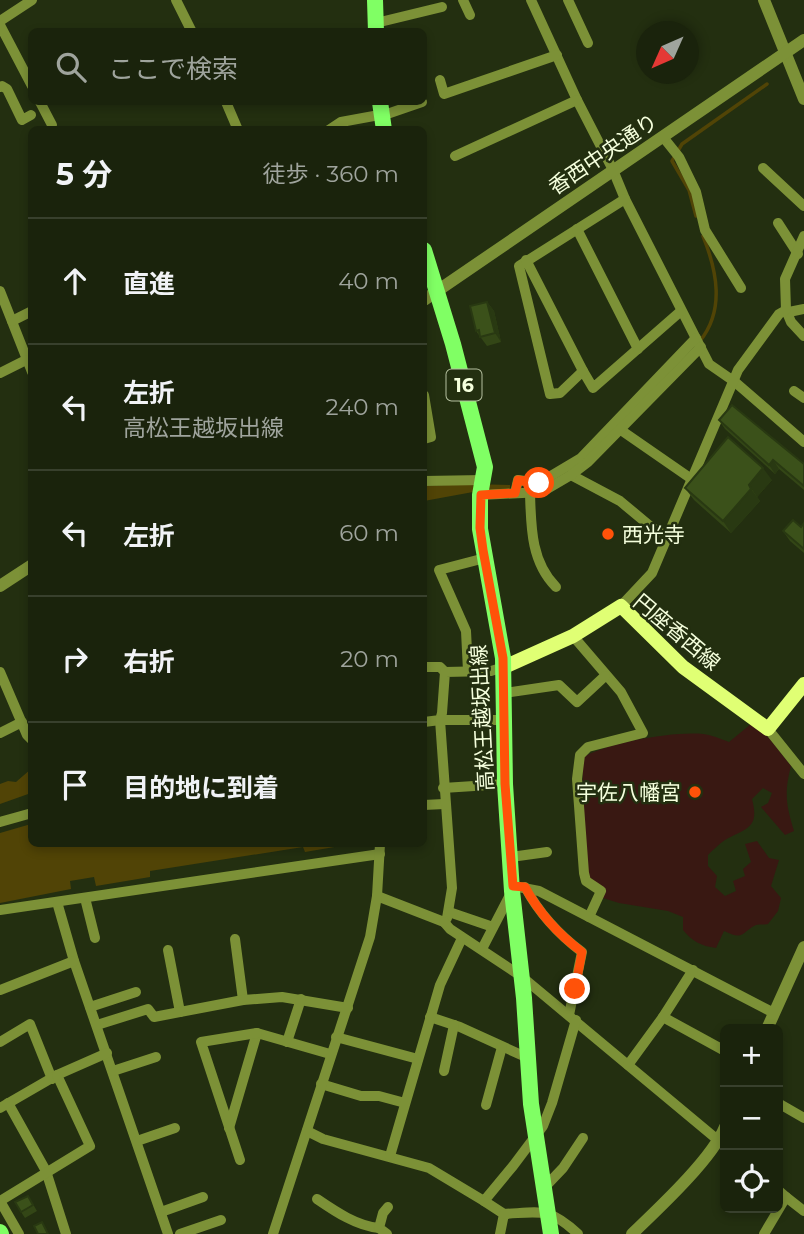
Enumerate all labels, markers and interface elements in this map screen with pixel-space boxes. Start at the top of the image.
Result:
north arrow [636,21,699,84]
search box [28,28,427,105]
icon: search [52,48,90,86]
text: ここで検索 [108,53,238,85]
street label: 香西中央通り [544,108,662,200]
text: 5 分 [56,156,112,193]
text: 徒歩 · 360 m [263,160,399,188]
icon: ahead [56,262,94,300]
text: 40 m [338,267,399,295]
text: 直進 [123,268,175,300]
road number: 16 [447,370,482,400]
text: 左折 [123,377,175,409]
icon: left [56,388,94,426]
text: 240 m [326,393,399,421]
text: 高松王越坂出線 [123,414,284,442]
route start [523,467,554,498]
icon: left [56,514,94,552]
text: 60 m [339,519,399,547]
text: 左折 [123,520,175,552]
place label: 西光寺 [622,522,685,547]
marker: 西光寺 [600,526,616,542]
street label: 円座香西線 [629,589,725,675]
icon: right [56,640,94,678]
street label: 高松王越坂出線 [466,644,498,792]
text: 20 m [340,645,399,673]
text: 右折 [123,646,175,678]
icon: arrive [56,766,94,804]
text: 目的地に到着 [123,772,279,804]
place label: 宇佐八幡宮 [576,780,681,805]
marker: 宇佐八幡宮 [687,784,703,800]
route end [559,973,590,1004]
map controls [720,1024,783,1213]
button: + [720,1024,783,1087]
button: − [720,1087,783,1150]
button: locate [720,1150,783,1213]

